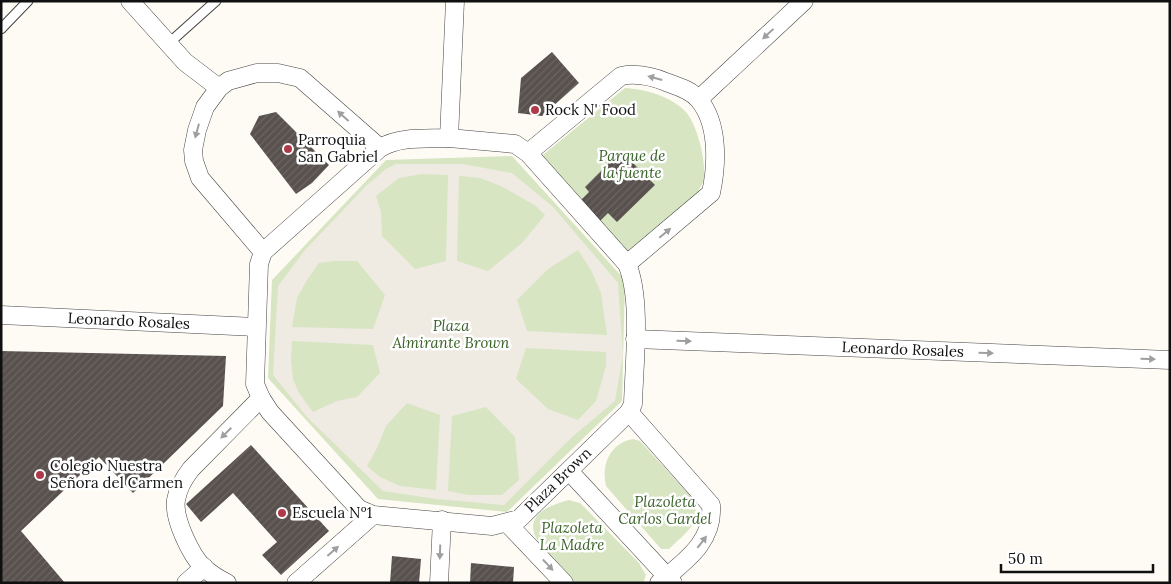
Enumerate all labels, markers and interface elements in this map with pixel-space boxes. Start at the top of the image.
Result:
one-way arrow [763,28,775,40]
one-way arrow [647,74,662,82]
place label: Rock N' Food [545,100,636,119]
marker: Rock N' Food [529,104,541,116]
one-way arrow [338,110,350,122]
one-way arrow [193,124,201,139]
place label: Parroquia San Gabriel [298,130,378,166]
marker: Parroquia San Gabriel [282,143,294,155]
park label: Parque de la fuente [599,146,665,182]
one-way arrow [659,228,671,239]
street label: Leonardo Rosales [67,308,191,333]
park label: Plaza Almirante Brown [391,316,510,352]
one-way arrow [676,337,692,345]
street label: Leonardo Rosales [841,337,964,361]
one-way arrow [978,349,994,357]
one-way arrow [1141,355,1157,363]
one-way arrow [220,427,232,439]
street label: Plaza Brown [520,443,595,516]
place label: Colegio Nuestra Señora del Carmen [50,456,183,492]
marker: Colegio Nuestra Señora del Carmen [34,469,46,481]
park label: Plazoleta Carlos Gardel [618,492,713,528]
place label: Escuela Nº1 [292,503,372,522]
marker: Escuela Nº1 [276,507,288,519]
park label: Plazoleta La Madre [540,518,604,554]
one-way arrow [696,536,707,549]
scale bar [1001,542,1154,574]
one-way arrow [436,544,444,560]
one-way arrow [326,545,339,556]
text: 50 m [1008,549,1043,568]
one-way arrow [542,559,554,571]

